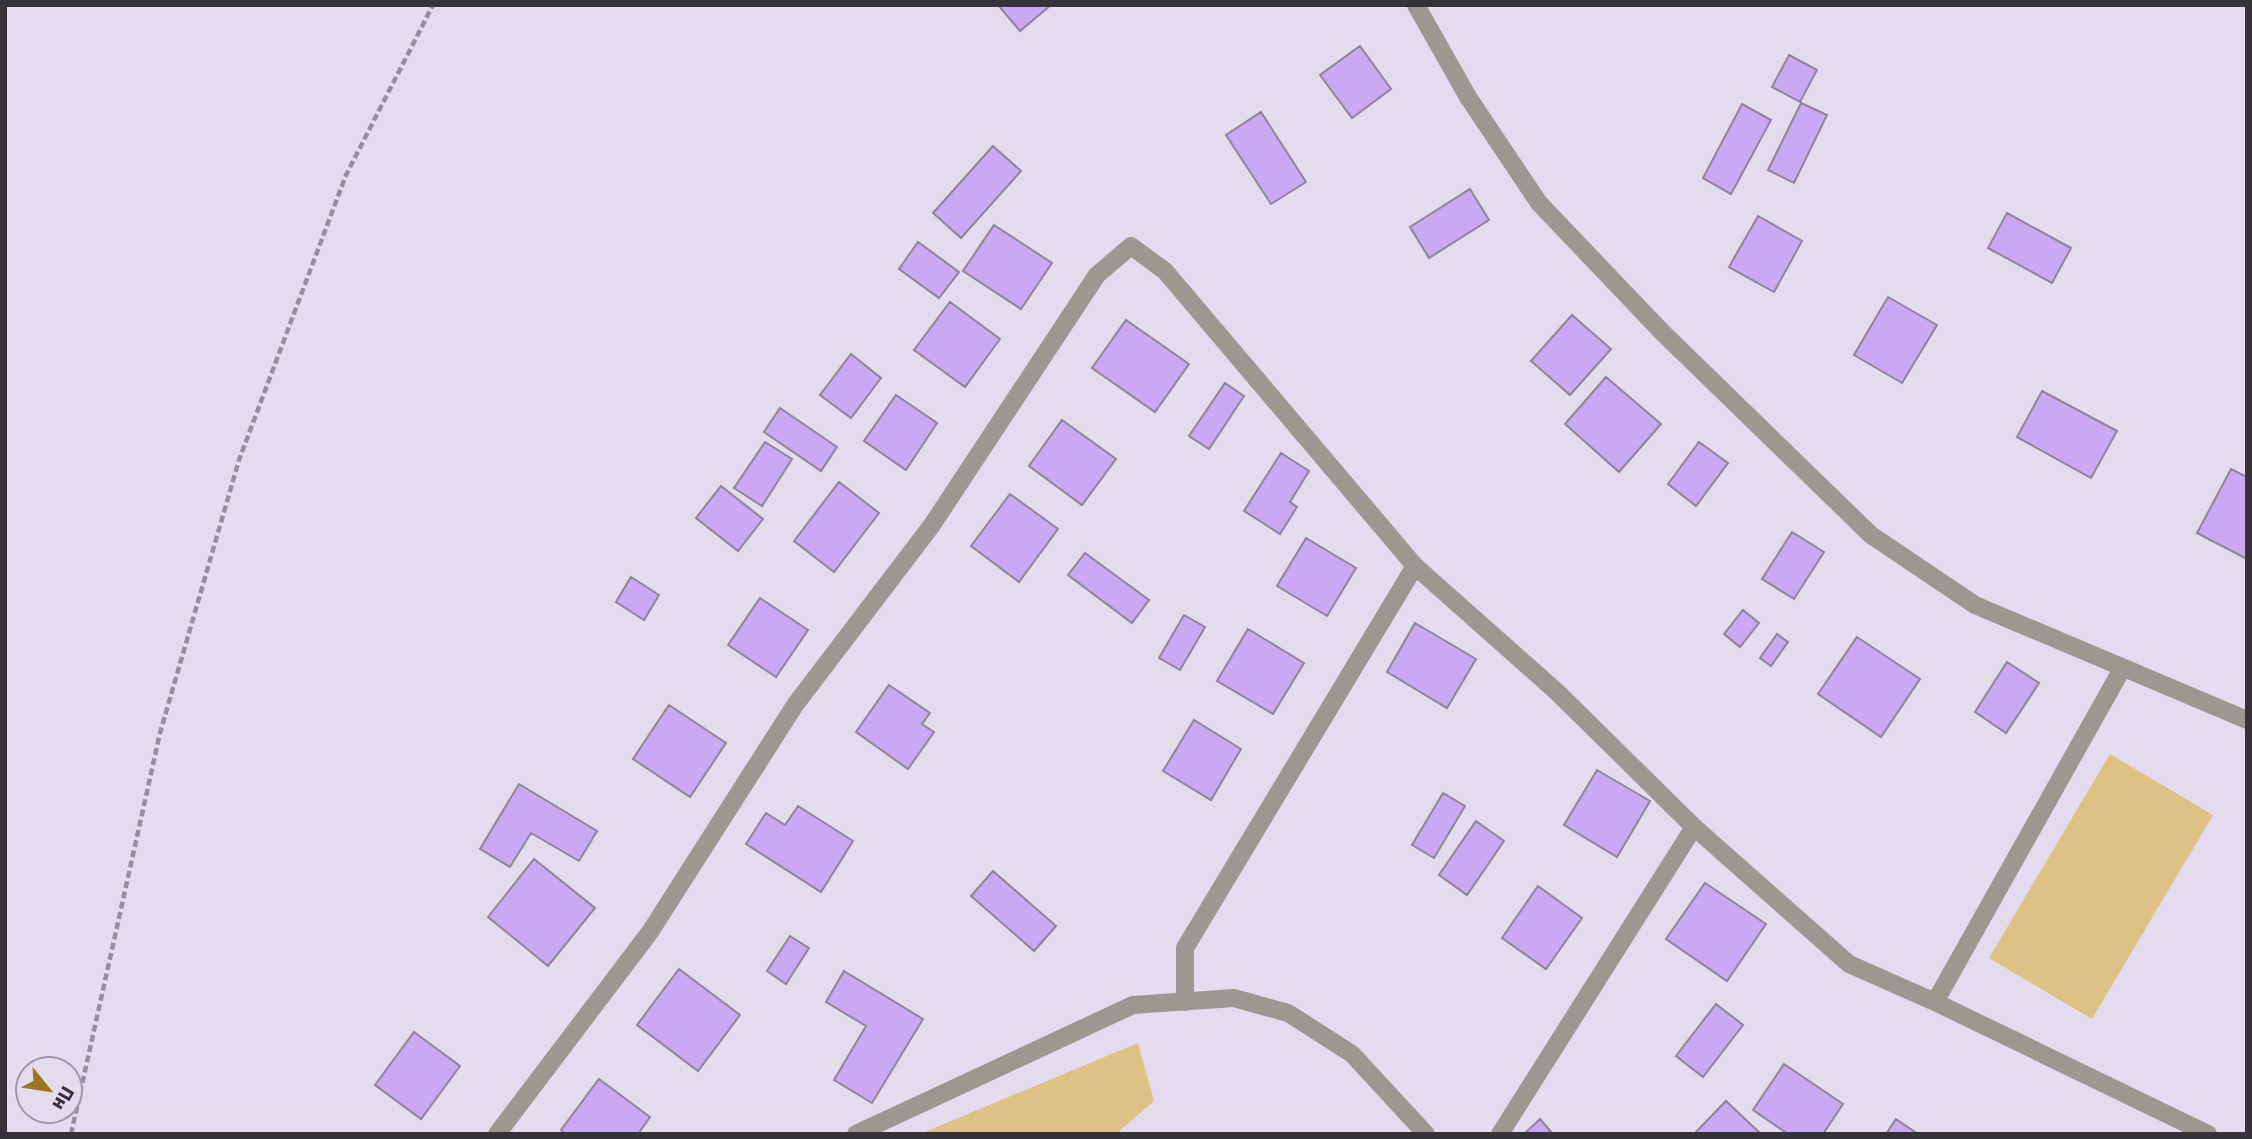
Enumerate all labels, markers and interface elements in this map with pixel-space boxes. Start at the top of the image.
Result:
north arrow [14,1055,84,1125]
text: Пн [47,1082,79,1114]

